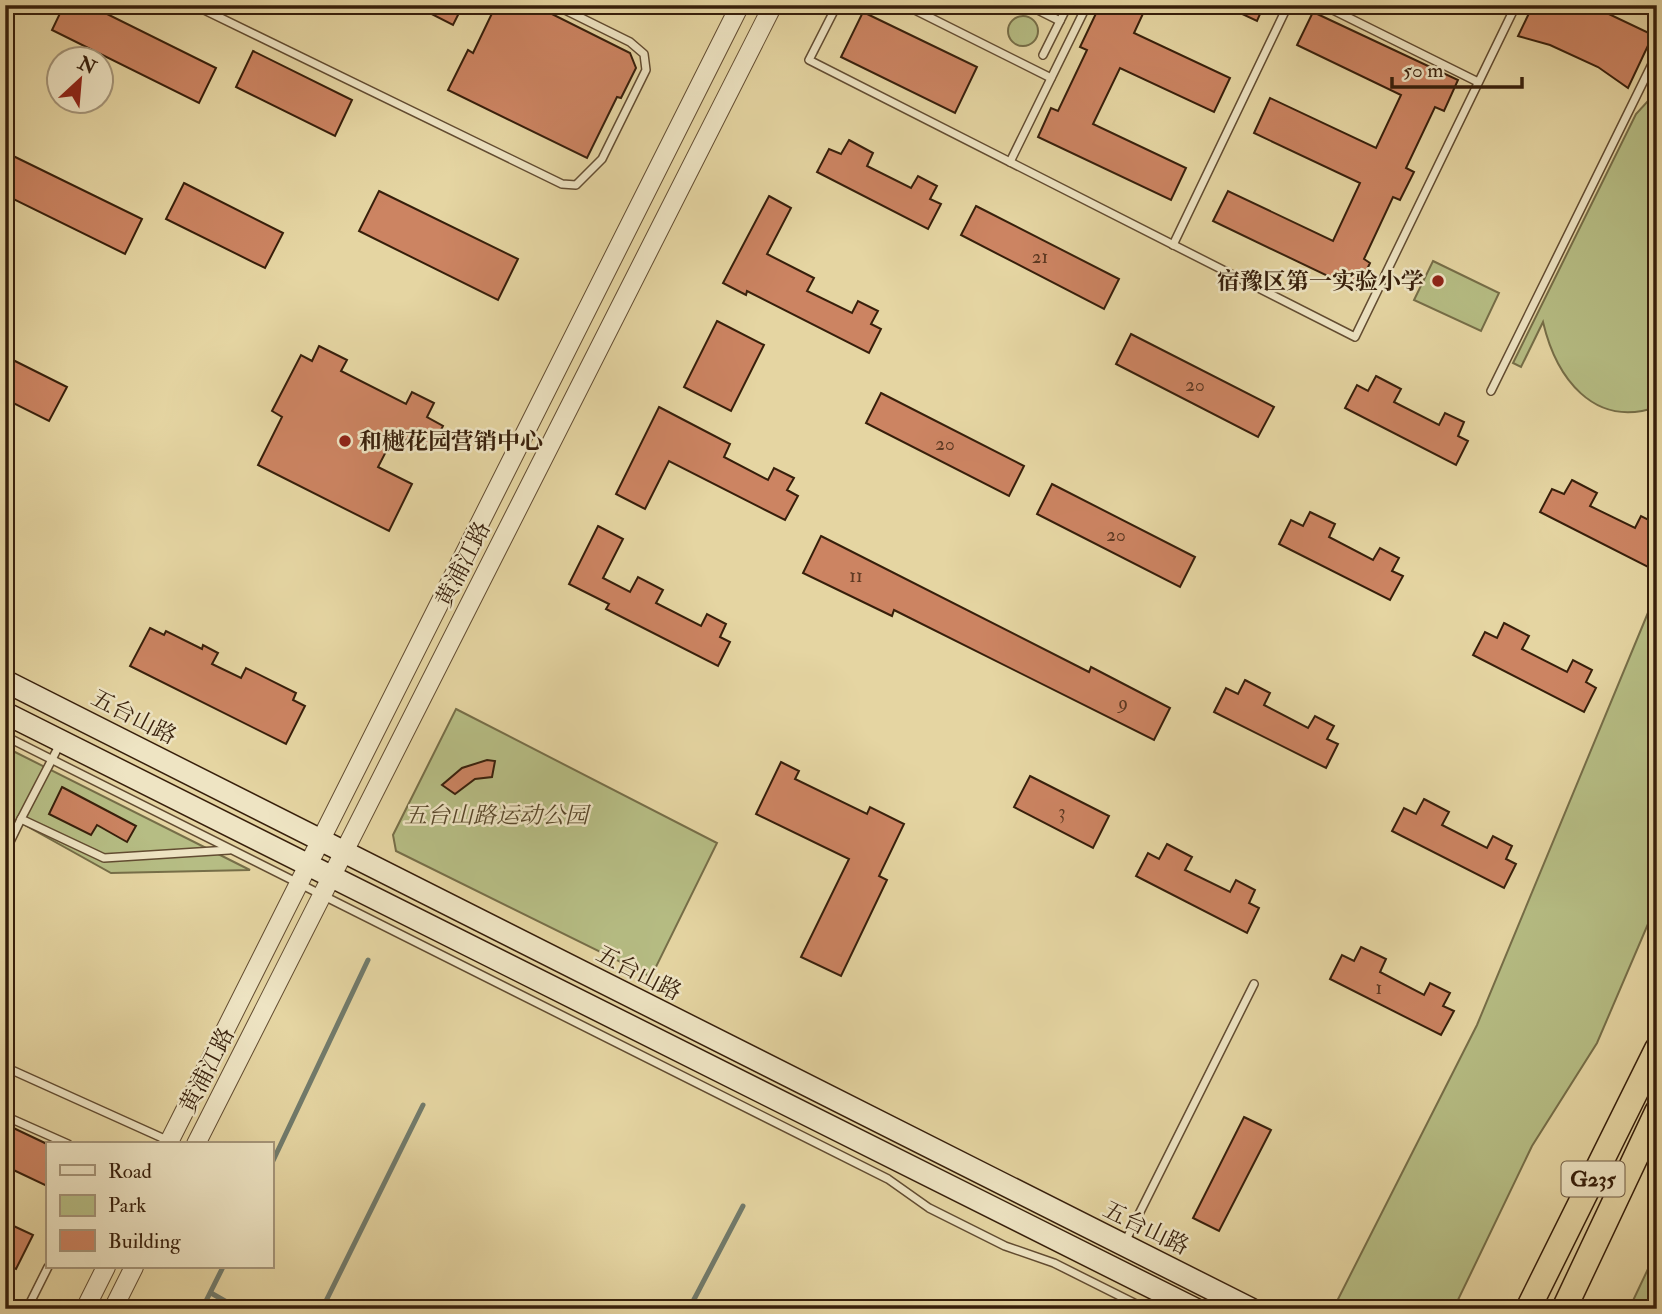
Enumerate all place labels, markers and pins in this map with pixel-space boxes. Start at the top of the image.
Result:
place label: 宿豫区第一实验小学 [1217,267,1424,296]
marker: 宿豫区第一实验小学 [1430,273,1446,289]
place label: 和樾花园营销中心 [359,427,543,456]
marker: 和樾花园营销中心 [337,433,353,449]

